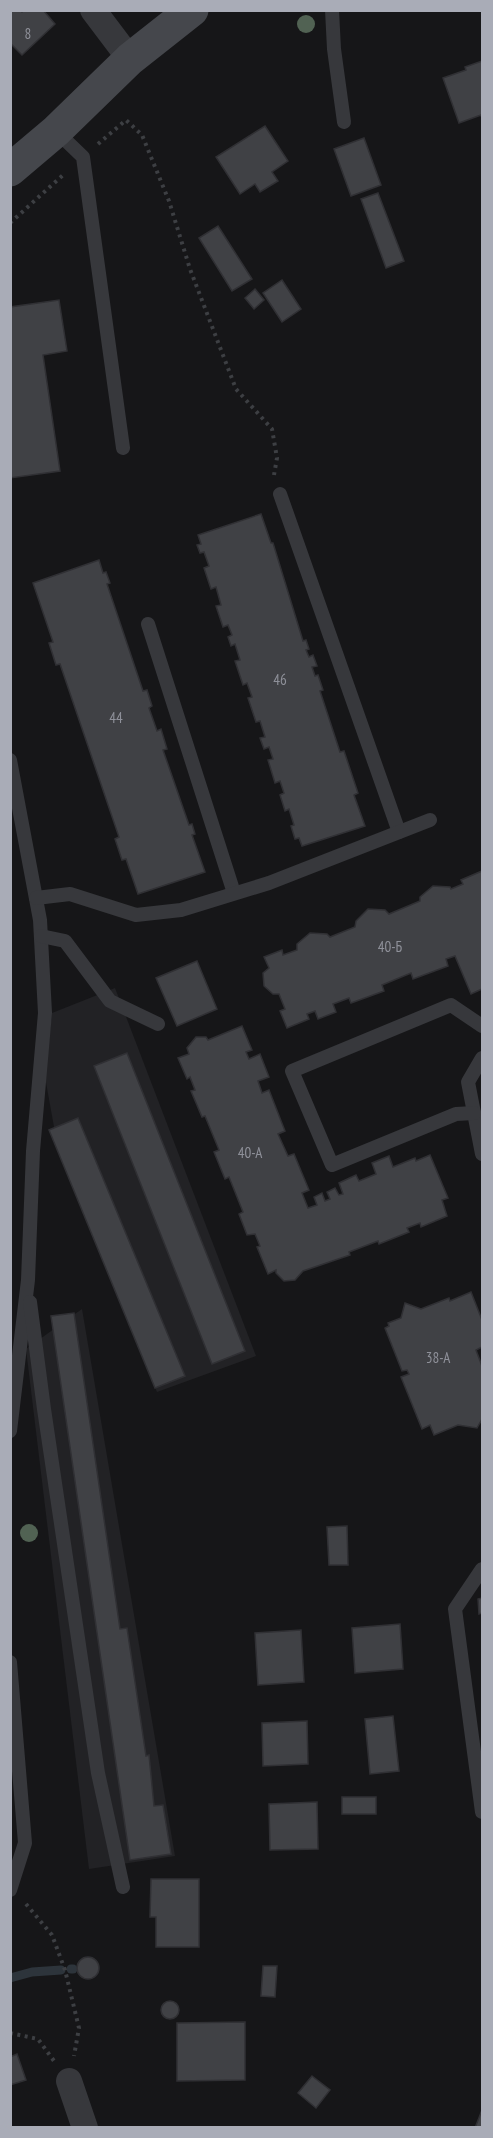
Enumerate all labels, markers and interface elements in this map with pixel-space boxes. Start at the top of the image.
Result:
house number: 8 [25,24,31,43]
house number: 46 [273,670,287,689]
house number: 44 [109,708,123,727]
house number: 40-Б [378,937,403,956]
house number: 40-А [238,1143,263,1162]
house number: 38-А [426,1348,451,1367]

